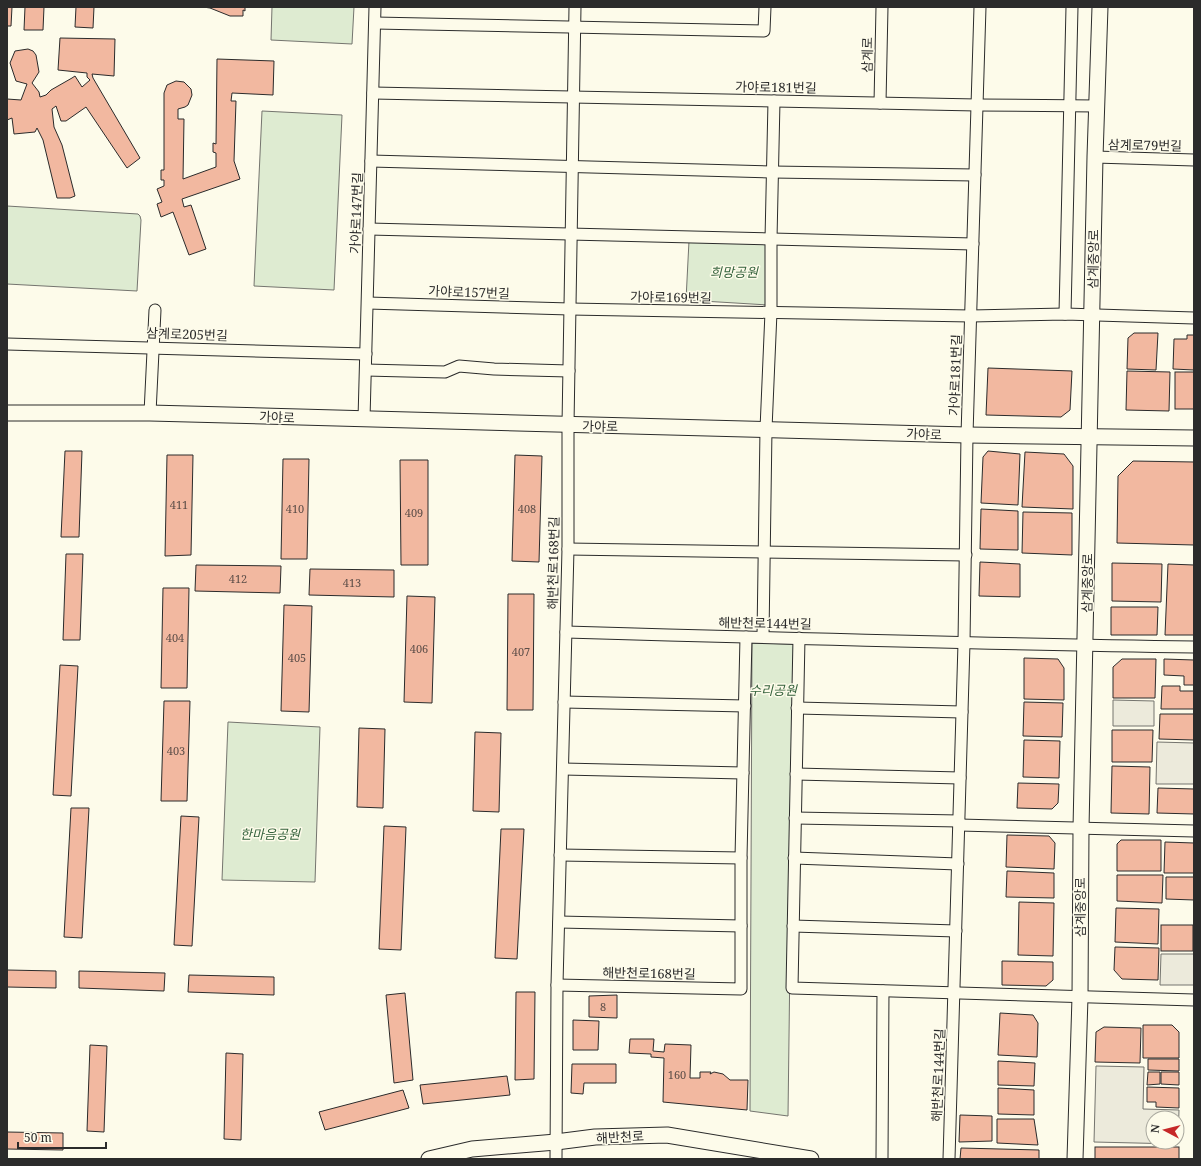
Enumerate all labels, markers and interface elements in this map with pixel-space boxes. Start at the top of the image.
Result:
street label: 삼계로 [858,37,876,73]
street label: 가야로181번길 [735,77,817,97]
street label: 삼계로79번길 [1108,135,1182,155]
street label: 가야로147번길 [346,172,366,254]
street label: 삼계중앙로 [1083,229,1103,289]
park label: 희망공원 [710,263,759,281]
street label: 가야로157번길 [428,282,510,302]
street label: 가야로169번길 [630,287,712,307]
street label: 삼계로205번길 [146,324,228,344]
street label: 가야로181번길 [945,334,965,416]
street label: 가야로 [259,407,295,427]
street label: 가야로 [582,417,618,435]
street label: 가야로 [906,424,942,444]
house number: 411 [170,497,188,512]
house number: 410 [286,501,304,516]
house number: 408 [518,501,536,516]
house number: 409 [405,505,423,520]
street label: 해반천로168번길 [543,516,563,610]
street label: 삼계중앙로 [1077,553,1097,613]
house number: 412 [229,571,247,586]
house number: 413 [343,575,361,590]
street label: 해반천로144번길 [718,613,812,633]
house number: 404 [166,630,184,645]
house number: 406 [410,641,428,656]
house number: 407 [512,644,530,659]
house number: 405 [288,650,306,665]
park label: 수리공원 [749,681,798,699]
house number: 403 [167,743,185,758]
park label: 한마음공원 [240,825,301,843]
street label: 삼계중앙로 [1071,877,1089,937]
street label: 해반천로168번길 [602,963,696,983]
house number: 8 [600,999,606,1014]
street label: 해반천로144번길 [927,1028,949,1122]
house number: 160 [668,1067,686,1082]
north arrow [1145,1110,1185,1150]
text: N [1147,1123,1163,1134]
scale bar [18,1124,106,1150]
street label: 해반천로 [596,1127,644,1147]
text: 50 m [24,1129,52,1146]

